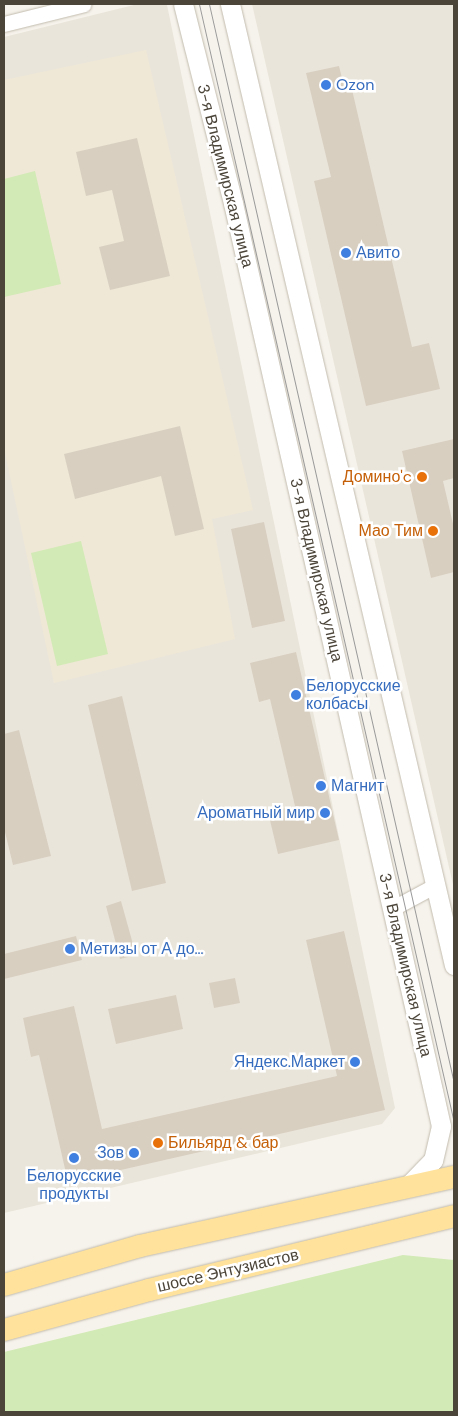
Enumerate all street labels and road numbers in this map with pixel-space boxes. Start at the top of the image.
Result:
street label: 3-я Владимирская улица [193,82,257,270]
street label: 3-я Владимирская улица [285,476,347,664]
street label: 3-я Владимирская улица [374,871,436,1059]
street label: шоссе Энтузиастов [155,1245,301,1297]

